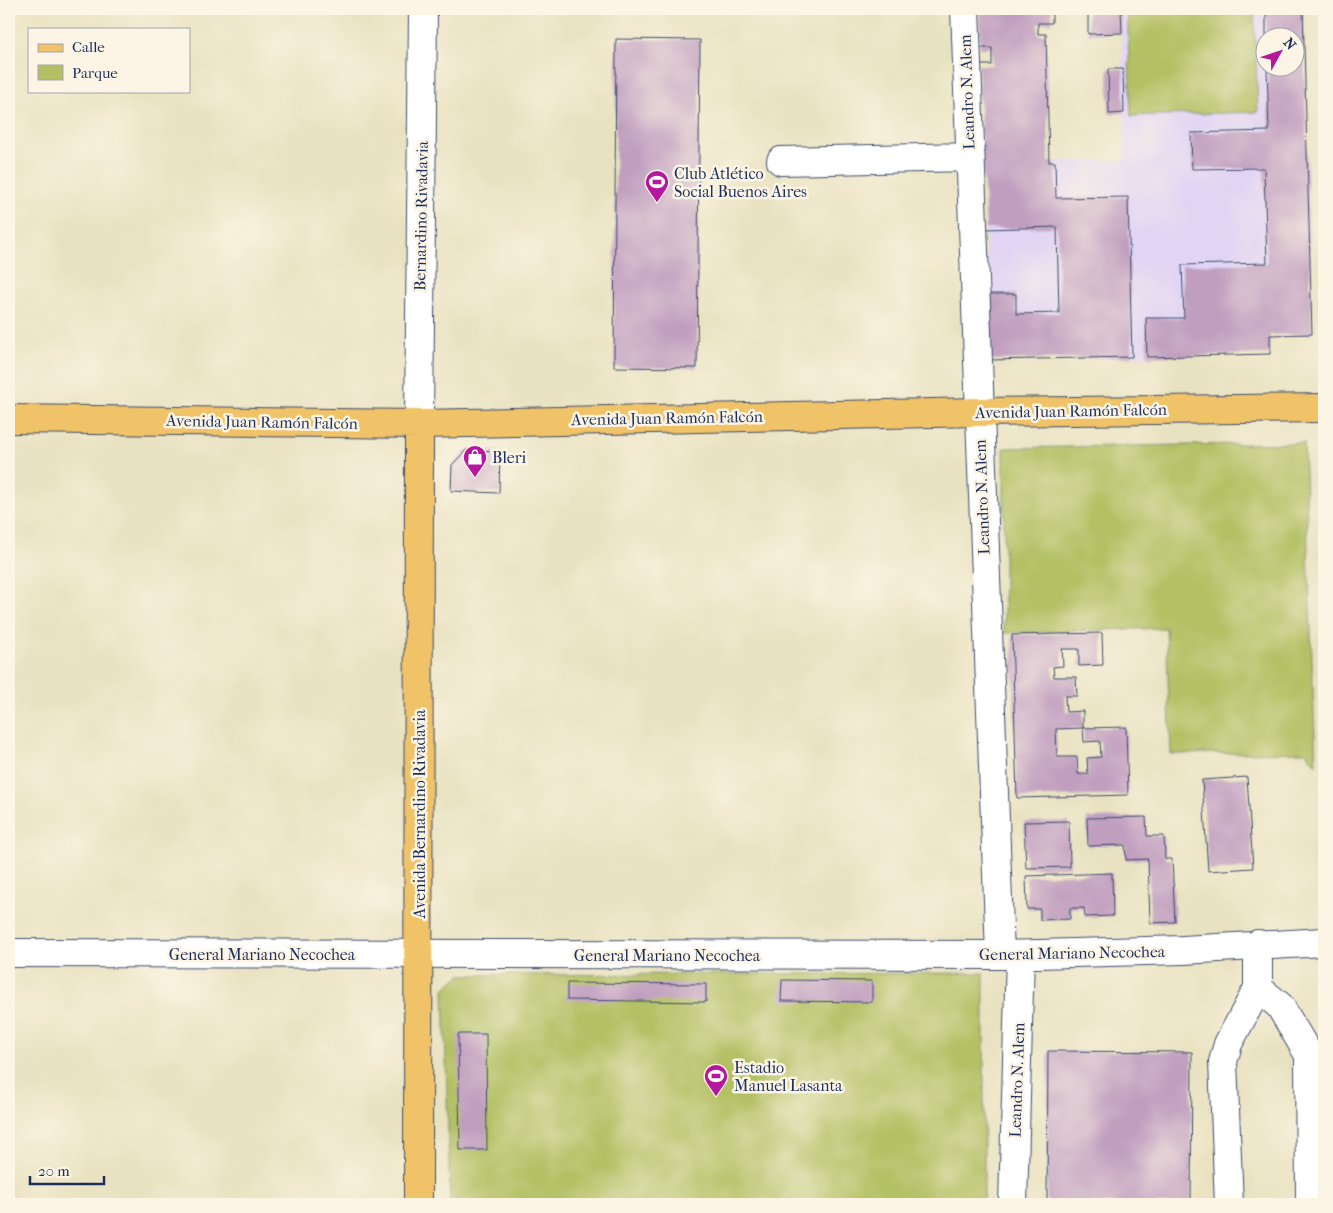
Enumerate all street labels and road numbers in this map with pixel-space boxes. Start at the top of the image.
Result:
street label: Leandro N. Alem [955,33,979,150]
street label: Bernardino Rivadavia [410,140,432,291]
street label: Avenida Juan Ramón Falcón [974,400,1168,422]
street label: Avenida Juan Ramón Falcón [570,407,764,429]
street label: Avenida Juan Ramón Falcón [165,411,359,433]
street label: Leandro N. Alem [970,438,994,555]
street label: Avenida Bernardino Rivadavia [410,709,429,919]
street label: General Mariano Necochea [979,942,1166,964]
street label: General Mariano Necochea [169,945,356,964]
street label: General Mariano Necochea [574,946,761,965]
street label: Leandro N. Alem [1005,1021,1029,1138]

